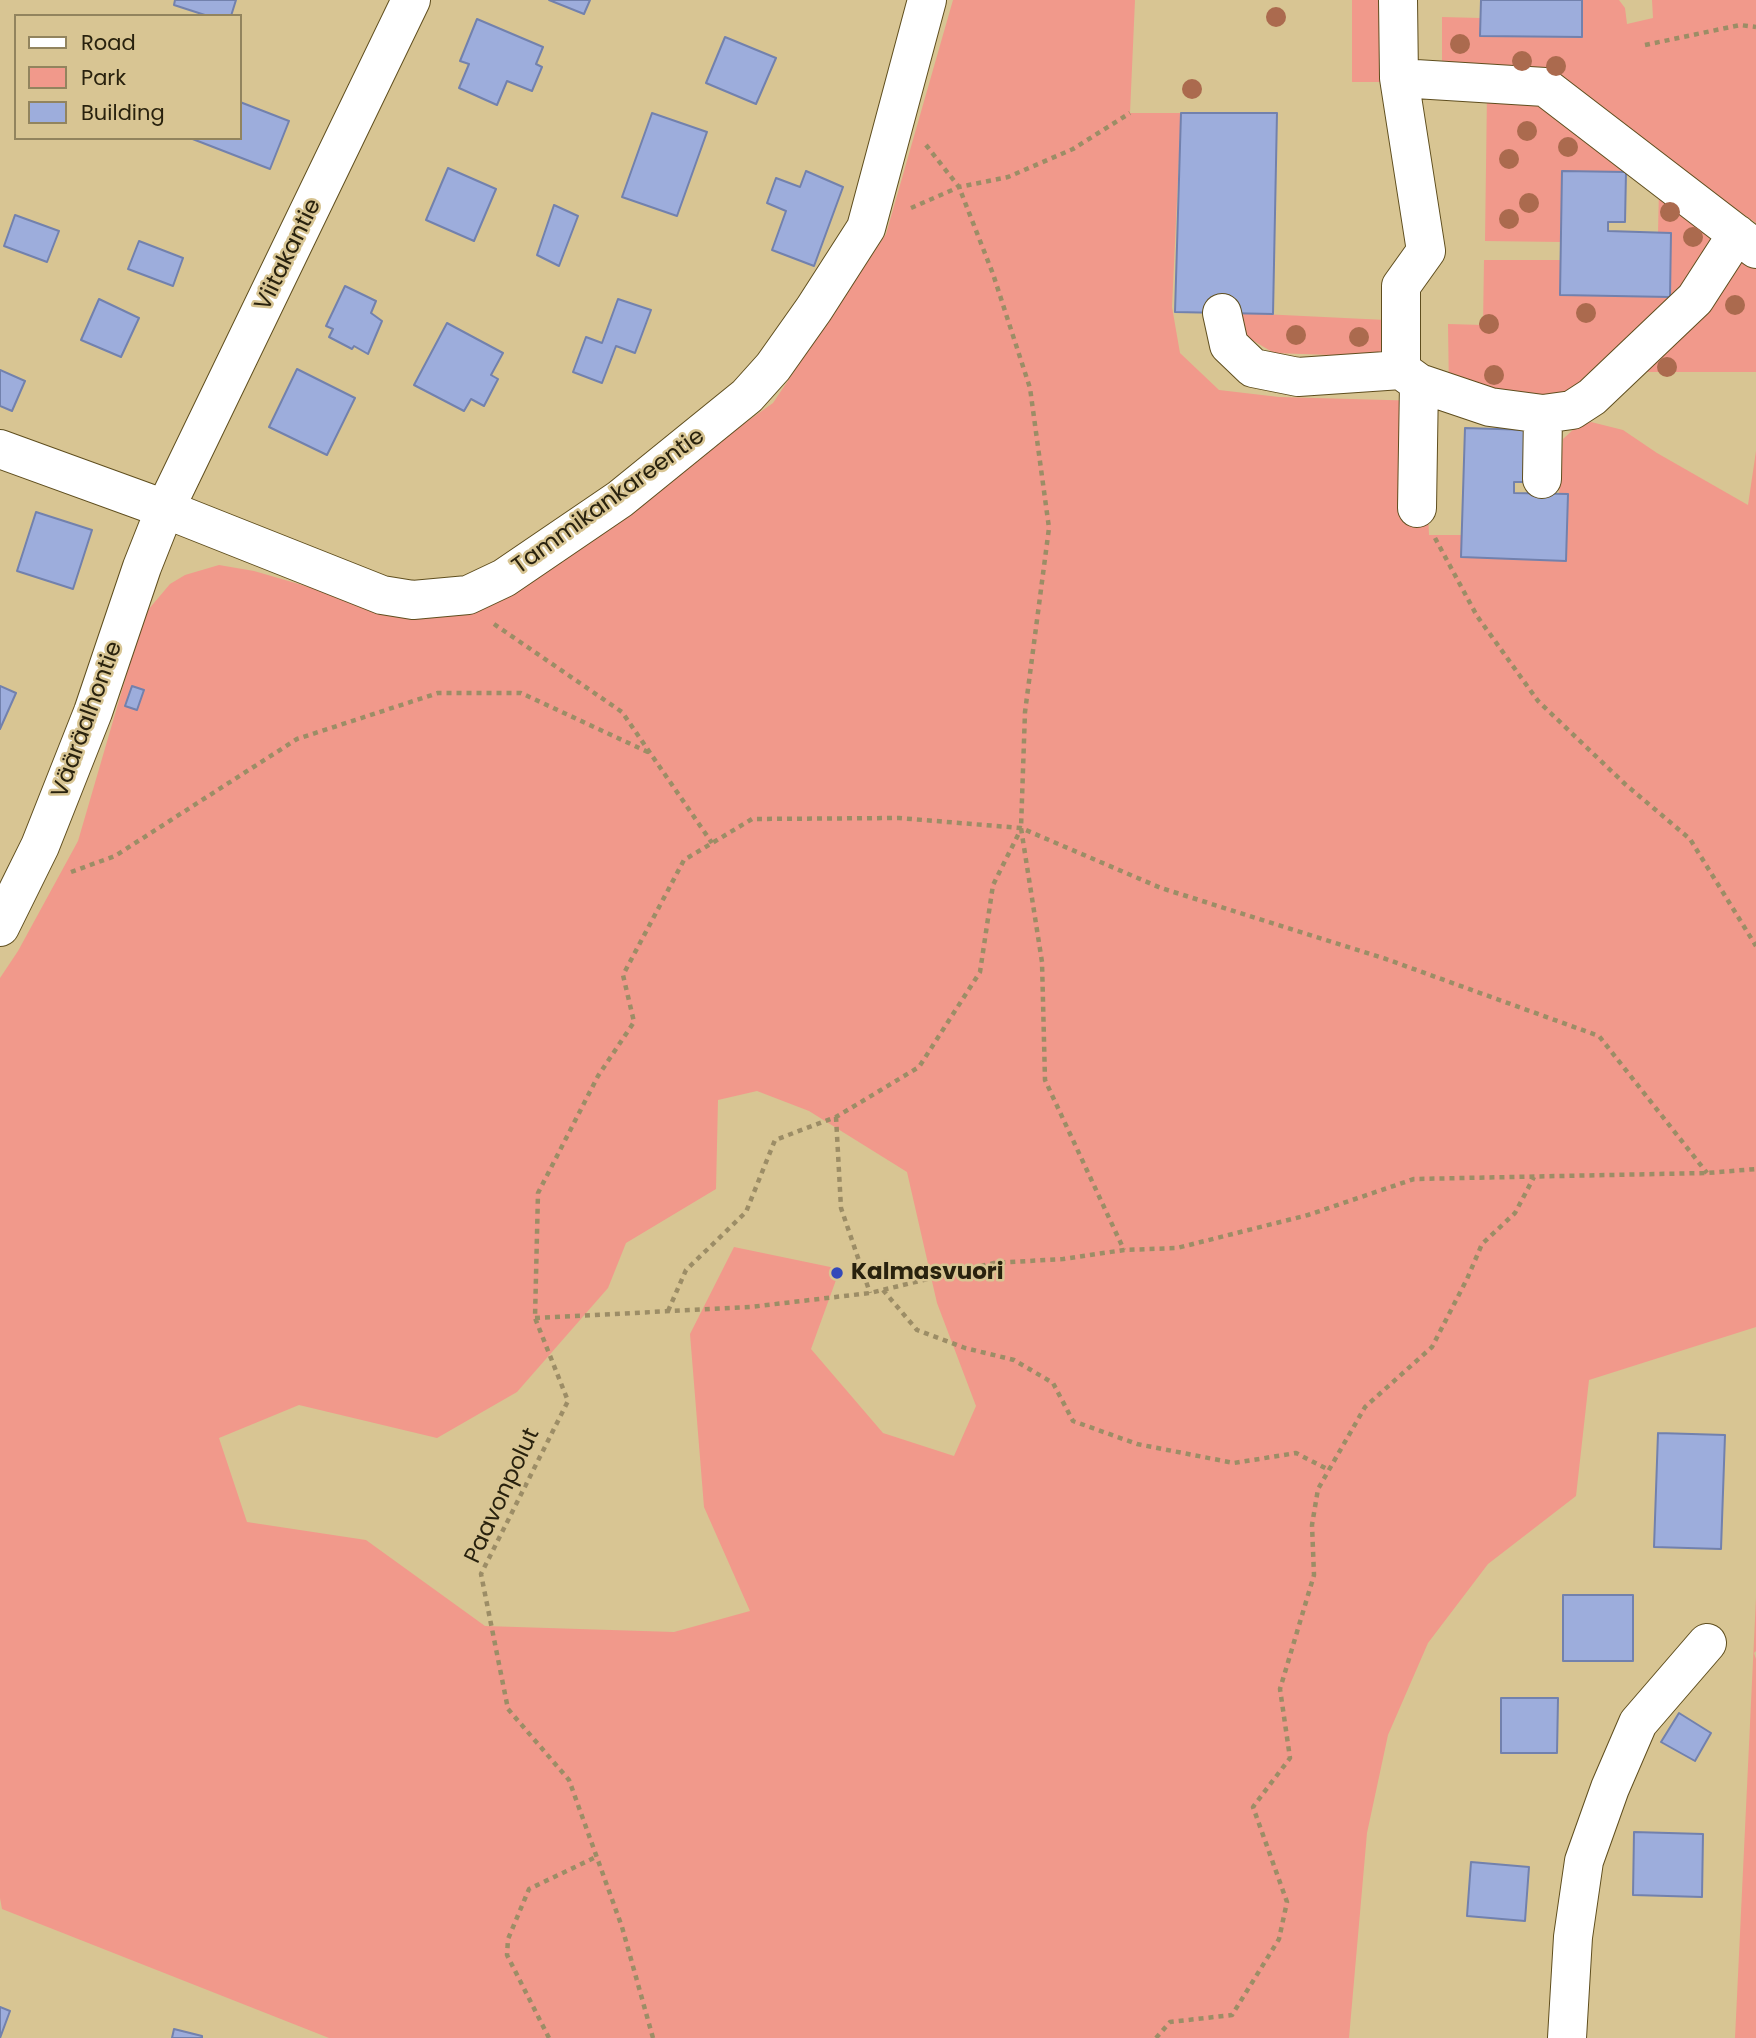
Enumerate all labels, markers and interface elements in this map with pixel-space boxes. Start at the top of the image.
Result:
legend [14,14,242,140]
text: Road [81,28,136,57]
text: Park [81,63,126,92]
text: Building [81,98,165,127]
street label: Viitakantie [250,194,328,316]
street label: Tammikankareentie [508,423,710,581]
street label: Vääräalhontie [47,638,129,802]
place label: Kalmasvuori [851,1259,1003,1287]
marker: Kalmasvuori [829,1265,845,1281]
street label: Paavonpolut [460,1424,546,1568]

